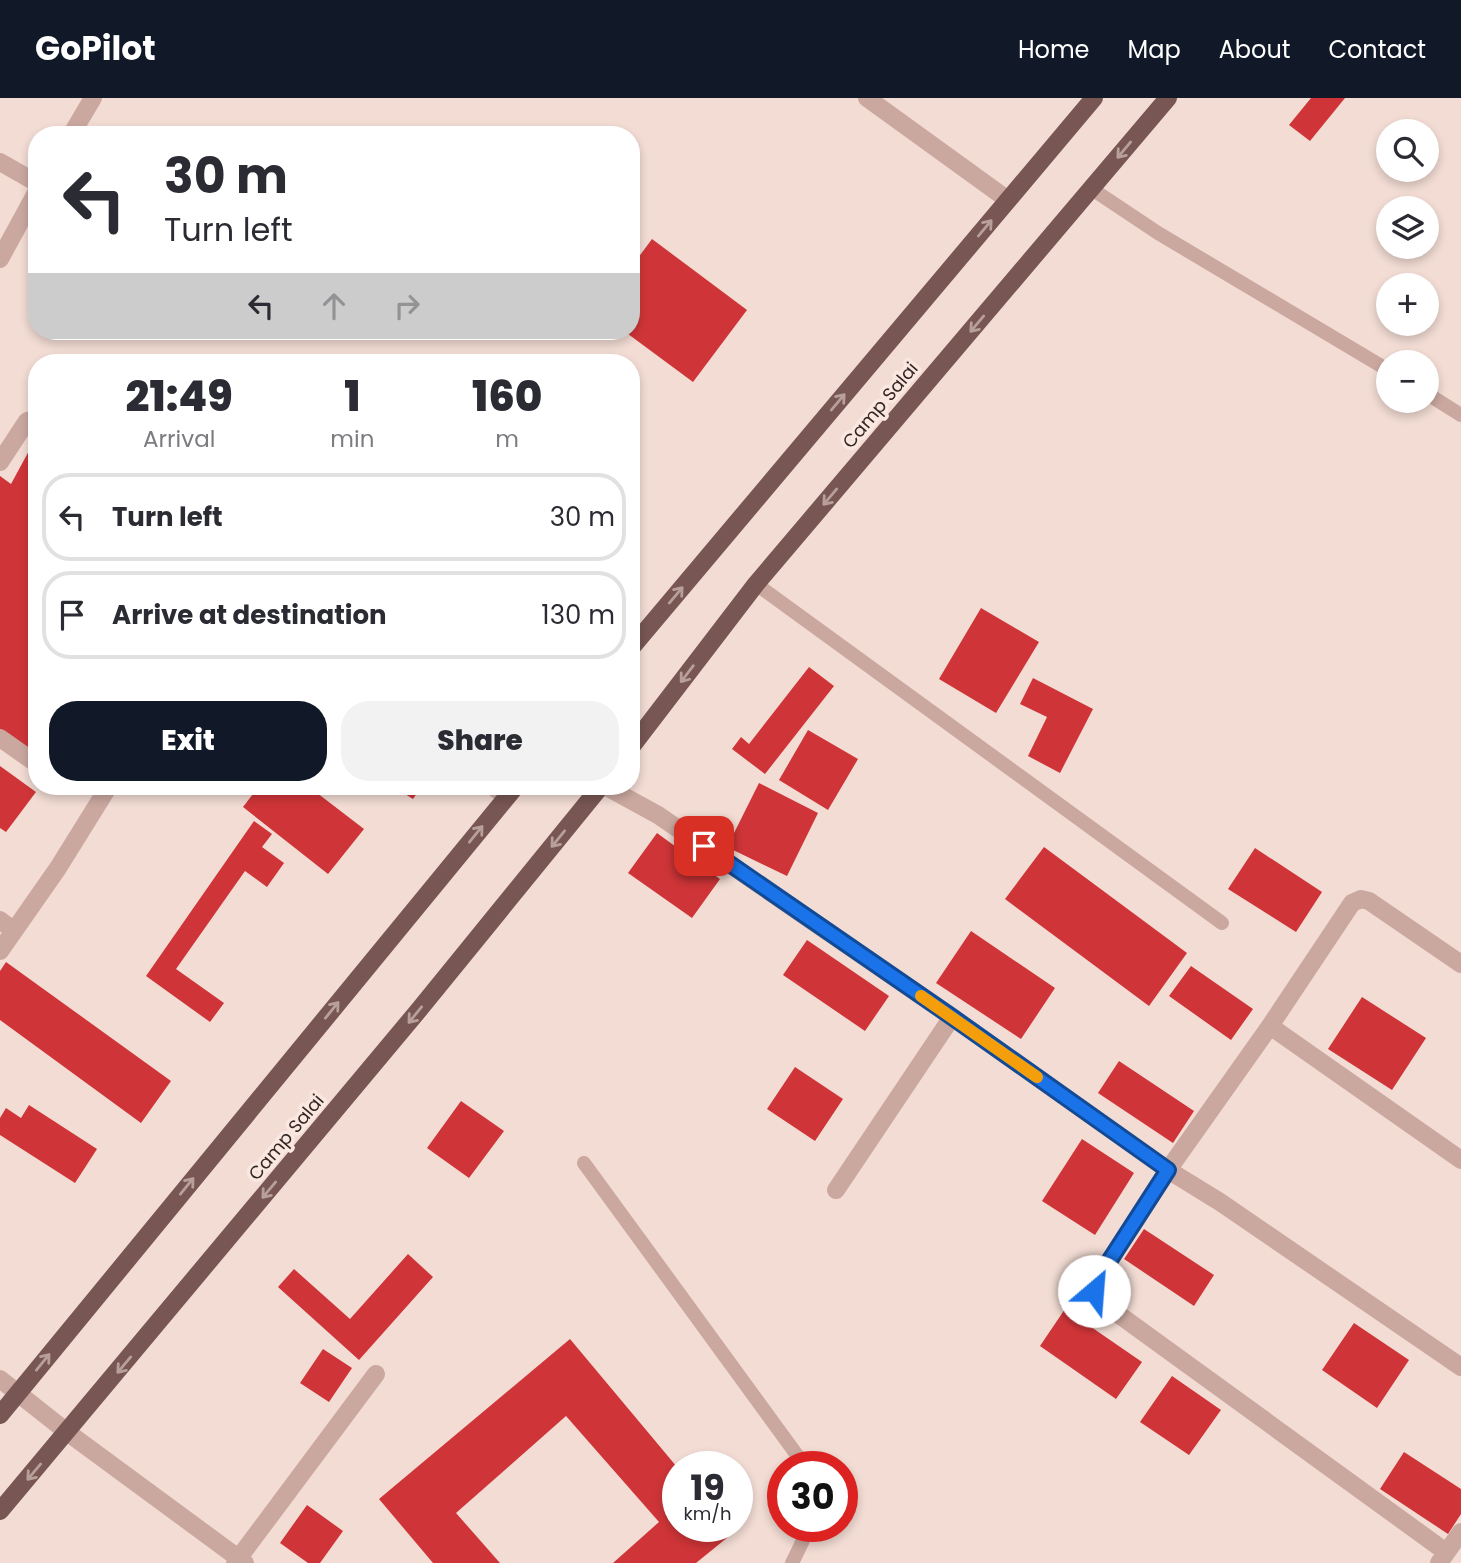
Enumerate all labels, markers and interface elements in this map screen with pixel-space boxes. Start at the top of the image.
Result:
text: GoPilot [35,25,156,72]
text: Home [1018,33,1090,66]
text: Map [1128,33,1181,66]
text: About [1219,33,1290,66]
text: Contact [1328,33,1426,66]
map controls [1376,119,1439,413]
button: search [1376,119,1439,182]
one-way arrow [1116,141,1132,159]
text: 30 m [164,142,288,210]
icon: left [49,154,140,245]
button: layers [1376,196,1439,259]
text: Turn left [164,207,293,252]
one-way arrow [977,220,992,238]
button: + [1376,273,1439,336]
icon: left [242,287,280,325]
icon: ahead [315,287,353,325]
icon: right [388,287,426,325]
one-way arrow [969,314,985,332]
button: − [1376,350,1439,413]
street label: Camp Salai [837,357,923,453]
text: 21:49 [126,367,233,426]
text: 1 [344,367,361,426]
text: 160 [472,367,542,426]
one-way arrow [830,394,846,412]
text: Arrival [143,423,215,455]
text: min [330,423,374,455]
text: m [495,423,519,455]
one-way arrow [822,488,838,506]
icon: left [53,498,91,536]
text: Turn left [112,499,223,535]
text: 30 m [550,499,615,535]
one-way arrow [668,586,684,604]
icon: arrive [53,596,91,634]
text: Arrive at destination [112,597,387,633]
text: 130 m [541,597,615,633]
one-way arrow [680,664,694,683]
button: Exit [49,701,327,781]
button: Share [341,701,619,781]
pin [674,816,734,876]
one-way arrow [468,826,484,844]
icon: arrive [685,827,723,865]
one-way arrow [550,829,566,847]
one-way arrow [324,1002,340,1020]
one-way arrow [407,1006,423,1024]
street label: Camp Salai [243,1089,329,1185]
one-way arrow [180,1178,195,1196]
one-way arrow [261,1181,277,1199]
position arrow [1057,1254,1131,1328]
one-way arrow [35,1353,51,1371]
one-way arrow [116,1355,131,1373]
speed limit sign: 30 [767,1451,858,1542]
one-way arrow [26,1463,42,1481]
text: 19 [690,1463,725,1512]
text: km/h [684,1501,731,1526]

